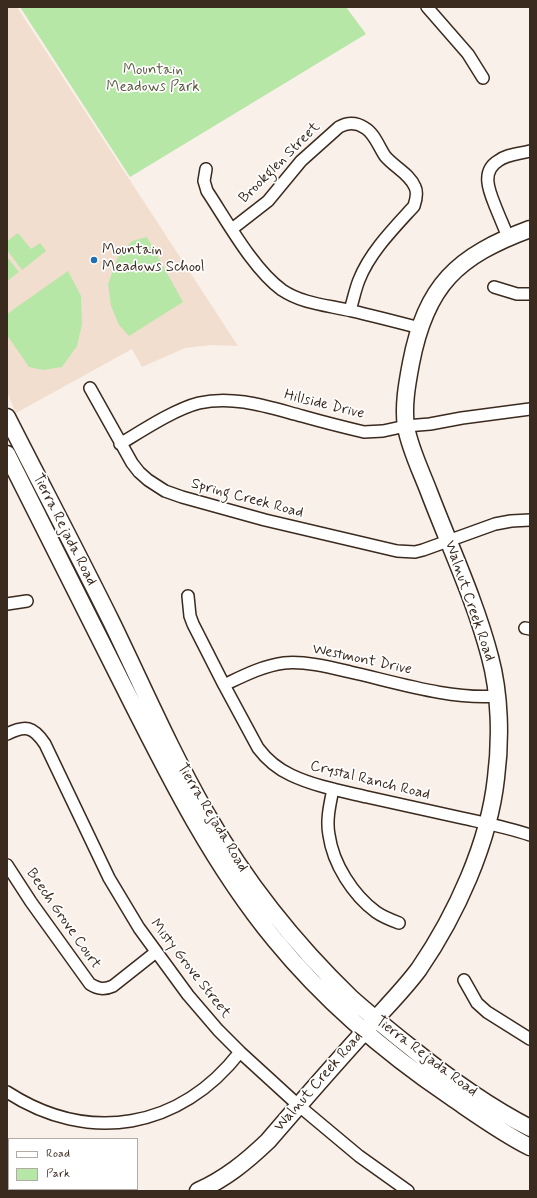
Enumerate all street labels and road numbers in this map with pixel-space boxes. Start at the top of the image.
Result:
street label: Brookglen Street [236,119,324,207]
street label: Hillside Drive [282,386,366,424]
street label: Tierra Rejada Road [28,471,100,589]
street label: Spring Creek Road [189,475,305,523]
street label: Walnut Creek Road [440,538,498,664]
street label: Westmont Drive [310,641,414,679]
street label: Crystal Ranch Road [308,757,432,805]
street label: Tierra Rejada Road [173,761,251,875]
street label: Beech Grove Court [22,865,104,973]
street label: Misty Grove Street [146,916,234,1022]
street label: Tierra Rejada Road [371,1013,481,1101]
street label: Walnut Creek Road [271,1028,367,1136]

